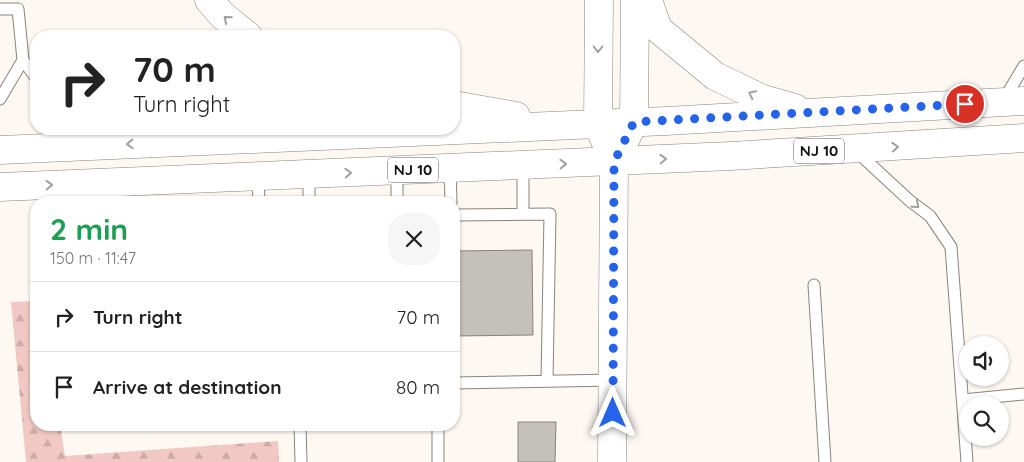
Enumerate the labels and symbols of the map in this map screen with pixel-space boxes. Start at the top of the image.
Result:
one-way arrow [224,16,233,25]
one-way arrow [593,45,604,53]
pin [944,83,986,125]
one-way arrow [748,90,757,100]
road number: NJ 10 [794,138,844,164]
one-way arrow [125,139,133,149]
one-way arrow [891,141,899,152]
one-way arrow [659,154,667,165]
road number: NJ 10 [388,158,438,182]
one-way arrow [559,158,567,169]
one-way arrow [344,167,352,178]
one-way arrow [45,180,53,191]
one-way arrow [911,200,920,209]
position arrow [586,386,638,438]

